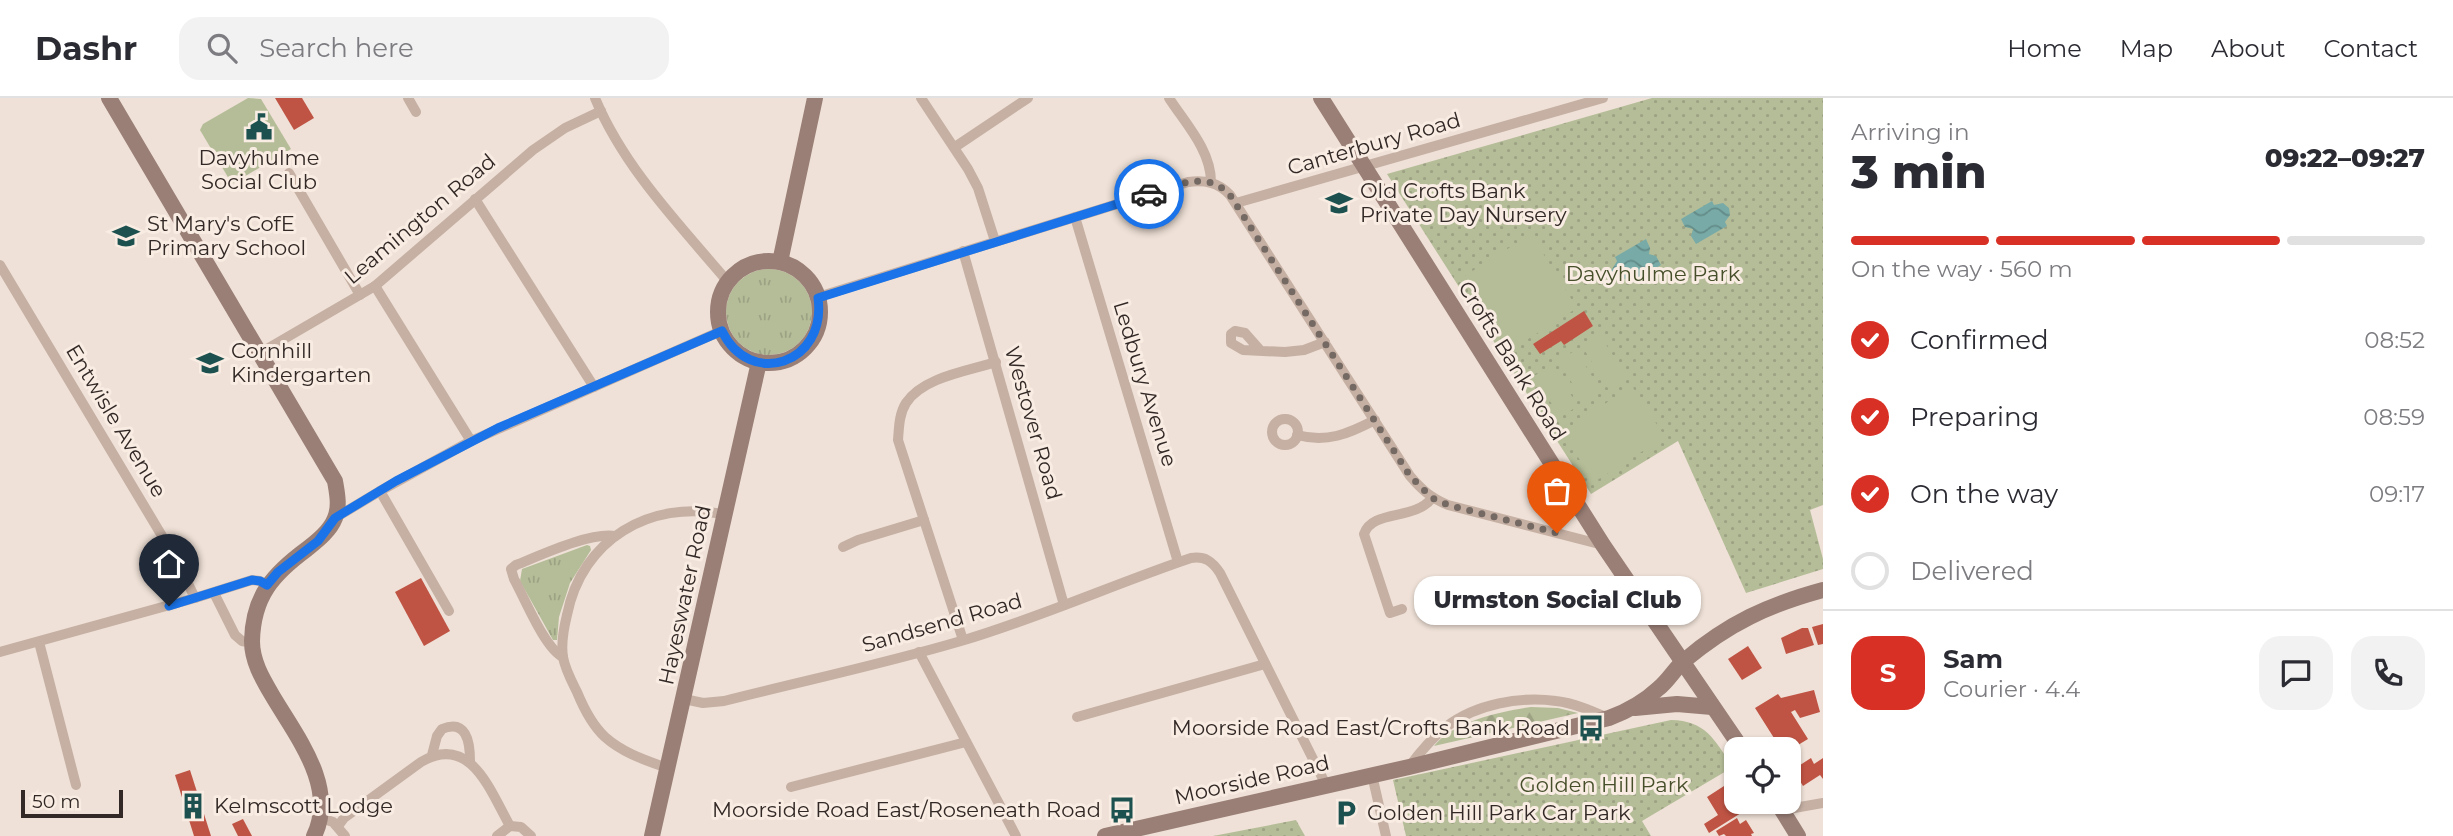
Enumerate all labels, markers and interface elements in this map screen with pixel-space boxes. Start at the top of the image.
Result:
search box [179,17,669,80]
text: Dashr [35,28,137,68]
icon: search [203,29,241,67]
text: Search here [259,32,414,64]
text: Home [2007,34,2082,63]
text: Map [2120,34,2173,63]
text: About [2211,34,2285,63]
text: Contact [2323,34,2418,63]
street label: Canterbury Road [1284,107,1463,180]
public building icon: Davyhulme Social Club [244,112,274,142]
text: Arriving in [1851,118,1970,146]
text: 09:22–09:27 [2265,142,2425,174]
text: 3 min [1851,143,1987,200]
place label: Davyhulme Social Club [198,145,320,194]
street label: Leamington Road [339,148,500,289]
courier [1114,159,1184,229]
icon: car [1130,175,1168,213]
place label: Old Crofts Bank Private Day Nursery [1360,178,1567,227]
school or university icon: Old Crofts Bank Private Day Nursery [1324,188,1354,218]
place label: St Mary's CofE Primary School [147,211,306,260]
school or university icon: St Mary's CofE Primary School [111,221,141,251]
text: On the way · 560 m [1851,255,2073,283]
park label: Davyhulme Park [1566,261,1741,286]
street label: Crofts Bank Road [1453,277,1572,445]
street label: Ledbury Avenue [1108,298,1183,470]
icon: check [1851,321,1889,359]
text: Confirmed [1910,324,2049,356]
text: 08:52 [2364,326,2425,354]
place label: Cornhill Kindergarten [231,338,371,387]
street label: Entwisle Avenue [61,340,172,502]
street label: Westover Road [1000,343,1067,503]
school or university icon: Cornhill Kindergarten [195,348,225,378]
icon: check [1851,398,1889,436]
text: Preparing [1910,401,2039,433]
text: 08:59 [2363,403,2425,431]
pin [1527,461,1587,533]
icon: bag [1538,472,1576,510]
icon: check [1851,475,1889,513]
text: On the way [1910,478,2058,510]
text: 09:17 [2369,480,2425,508]
street label: Hayeswater Road [653,503,716,687]
pin [139,534,199,606]
icon: home [150,545,188,583]
text: Delivered [1910,555,2034,587]
callout: Urmston Social Club [1414,575,1700,624]
text: Urmston Social Club [1433,586,1682,614]
street label: Sandsend Road [859,588,1025,657]
button: chat [2259,636,2333,710]
button: phone [2351,636,2425,710]
text: Sam [1943,643,2003,675]
text: S [1880,657,1896,689]
text: Courier · 4.4 [1943,675,2080,703]
bus stop icon: Moorside Road East/Crofts Bank Road [1576,713,1606,743]
place label: Moorside Road East/Crofts Bank Road [1172,715,1570,740]
map controls [1724,737,1801,814]
button: locate [1724,737,1801,814]
street label: Moorside Road [1172,750,1332,809]
park label: Golden Hill Park [1519,772,1689,797]
scale bar [21,787,122,819]
text: 50 m [32,790,80,813]
building icon: Kelmscott Lodge [178,791,208,821]
place label: Kelmscott Lodge [214,793,393,818]
bus stop icon: Moorside Road East/Roseneath Road [1107,795,1137,825]
place label: Moorside Road East/Roseneath Road [712,797,1101,822]
parking icon: Golden Hill Park Car Park [1331,798,1361,828]
place label: Golden Hill Park Car Park [1367,800,1631,825]

